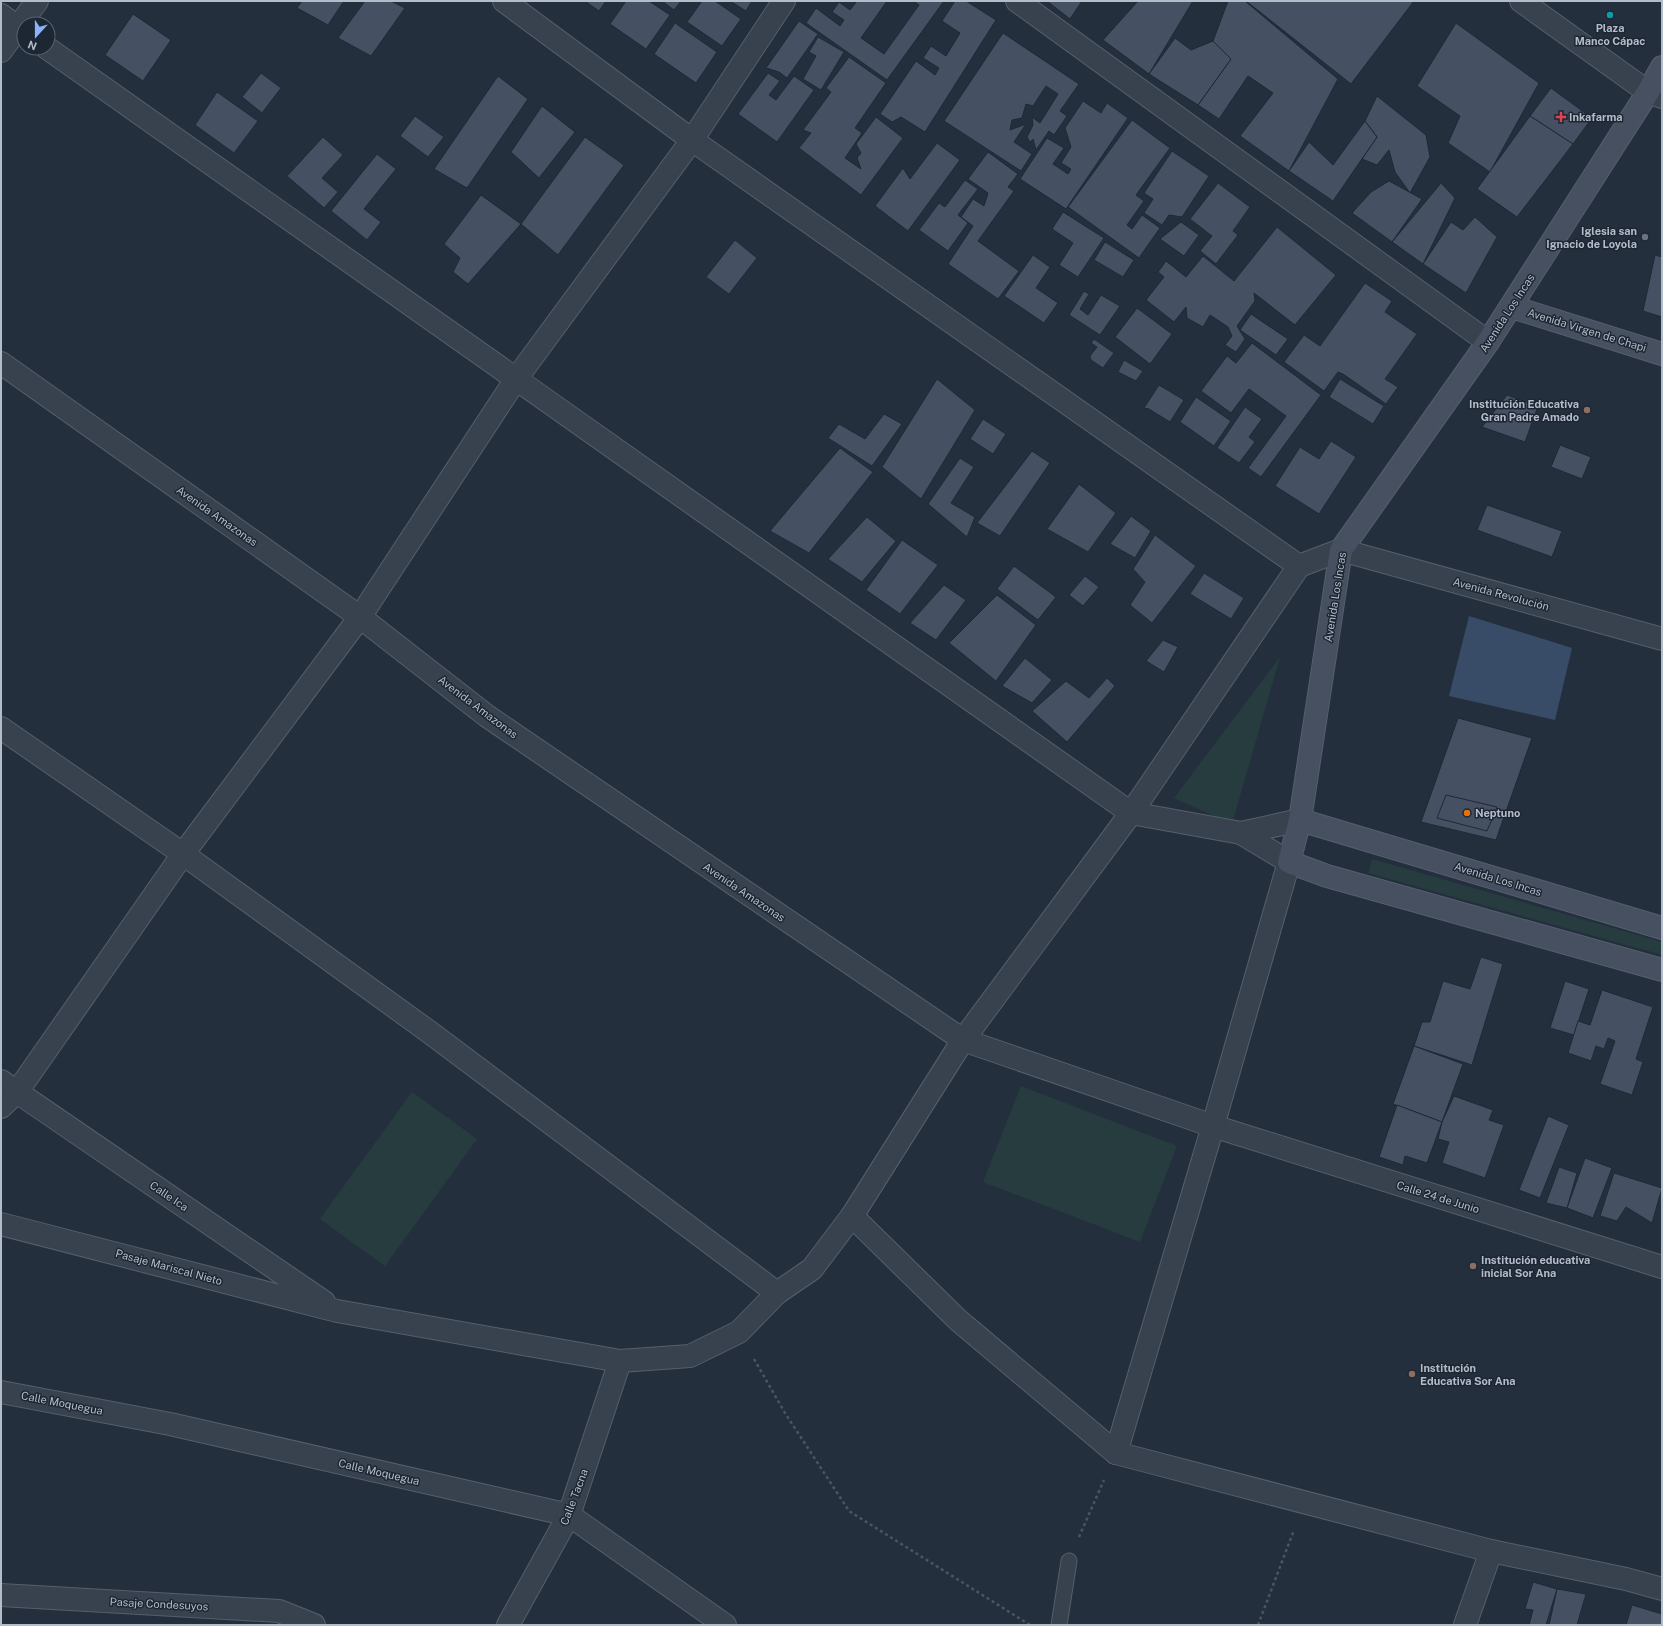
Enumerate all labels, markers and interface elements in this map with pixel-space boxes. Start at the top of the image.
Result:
marker: Plaza Manco Cápac [1605,10,1615,20]
north arrow [16,16,56,56]
place label: Plaza Manco Cápac [1575,22,1645,47]
text: N [26,38,39,52]
place label: Inkafarma [1569,111,1623,123]
marker: Inkafarma [1556,112,1566,122]
place label: Iglesia san Ignacio de Loyola [1546,225,1637,250]
marker: Iglesia san Ignacio de Loyola [1640,232,1650,242]
street label: Avenida Los Incas [1477,271,1537,354]
street label: Avenida Virgen de Chapi [1526,306,1648,354]
place label: Institución Educativa Gran Padre Amado [1469,398,1579,423]
marker: Institución Educativa Gran Padre Amado [1582,405,1592,415]
street label: Avenida Amazonas [174,484,260,549]
street label: Avenida Los Incas [1322,551,1348,643]
street label: Avenida Revolución [1452,575,1550,613]
street label: Avenida Amazonas [436,673,520,741]
place label: Neptuno [1475,807,1520,819]
marker: Neptuno [1462,808,1472,818]
street label: Avenida Amazonas [701,860,787,924]
street label: Avenida Los Incas [1453,860,1544,898]
street label: Calle Ica [148,1179,190,1213]
street label: Calle 24 de Junio [1395,1179,1481,1215]
street label: Pasaje Mariscal Nieto [114,1247,224,1287]
place label: Institución educativa inicial Sor Ana [1481,1254,1590,1279]
marker: Institución educativa inicial Sor Ana [1468,1261,1478,1271]
place label: Institución Educativa Sor Ana [1420,1362,1516,1387]
marker: Institución Educativa Sor Ana [1407,1369,1417,1379]
street label: Calle Moquegua [20,1389,104,1417]
street label: Calle Moquegua [337,1457,421,1487]
street label: Calle Tacna [558,1467,590,1527]
street label: Pasaje Condesuyos [109,1595,209,1613]

